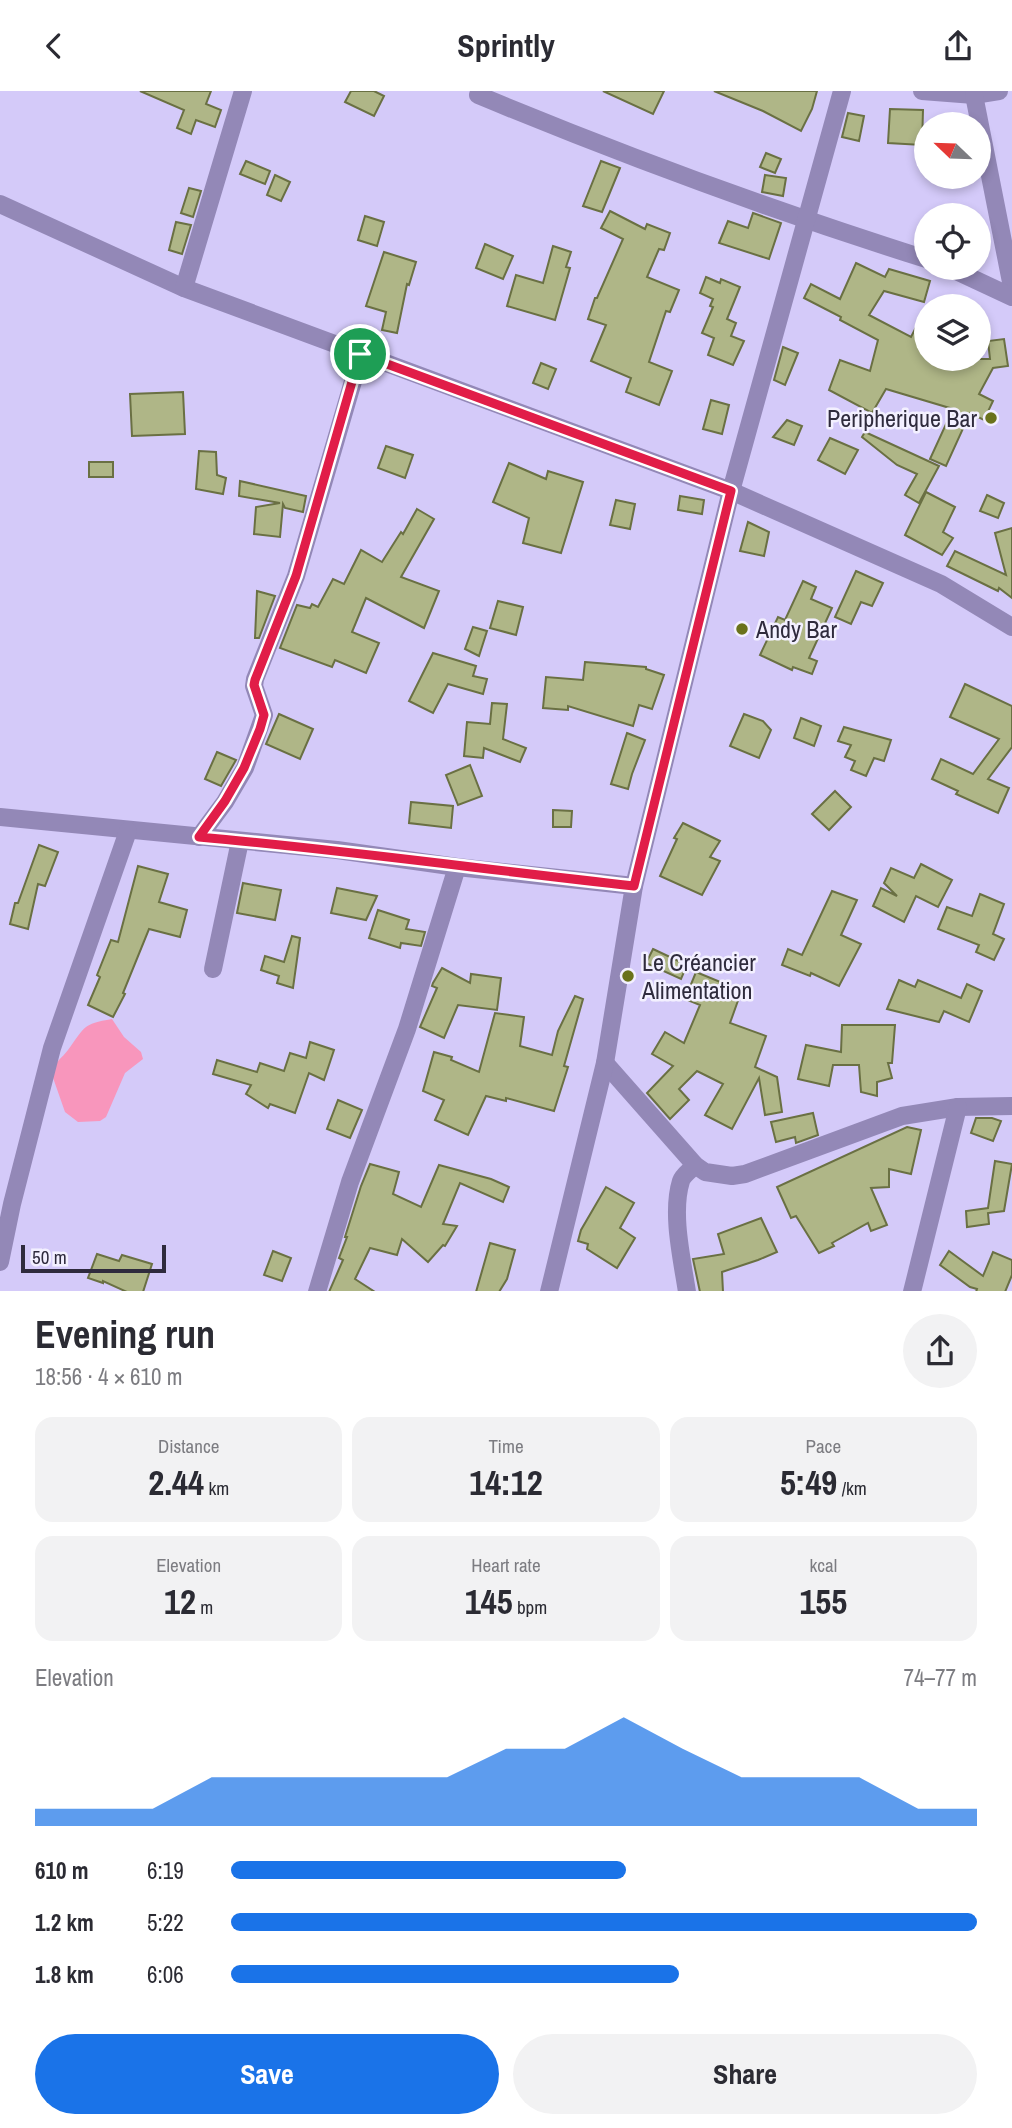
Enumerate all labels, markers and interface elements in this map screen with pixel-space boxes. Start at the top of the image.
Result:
text: Sprintly [457,24,555,67]
icon: back [35,27,73,65]
icon: share [939,27,977,65]
north arrow [914,112,990,189]
map controls [914,112,991,371]
button: locate [914,203,991,280]
button: layers [914,294,991,371]
pin [330,324,390,384]
icon: arrive [341,335,379,373]
place label: Peripherique Bar [827,402,977,434]
marker: Peripherique Bar [983,410,999,426]
place label: Andy Bar [755,613,837,645]
marker: Andy Bar [734,621,750,637]
place label: Le Créancier Alimentation [641,946,756,1006]
marker: Le Créancier Alimentation [620,968,636,984]
scale bar [21,1243,166,1274]
text: 50 m [32,1244,67,1270]
text: Evening run [35,1309,215,1360]
button: share [903,1314,977,1388]
text: 18:56 · 4 × 610 m [35,1361,182,1392]
text: Distance [158,1433,219,1459]
text: Time [488,1433,524,1459]
text: Pace [806,1433,841,1459]
text: 2.44 [148,1459,204,1506]
text: 14:12 [469,1459,543,1506]
text: 5:49 [780,1459,837,1506]
text: km [204,1475,229,1501]
text: /km [837,1475,867,1501]
text: Elevation [156,1552,221,1578]
text: Heart rate [471,1552,541,1578]
text: kcal [809,1552,837,1578]
text: 12 [164,1578,196,1625]
text: 145 [465,1578,513,1625]
text: 155 [799,1578,847,1625]
text: m [196,1594,213,1620]
text: bpm [513,1594,547,1620]
text: Elevation [35,1662,114,1693]
text: 74–77 m [904,1662,977,1693]
text: 610 m [35,1855,88,1886]
text: 6:19 [147,1855,184,1886]
text: 1.2 km [35,1907,94,1938]
text: 5:22 [147,1907,184,1938]
text: 1.8 km [35,1959,94,1990]
text: 6:06 [147,1959,184,1990]
button: Save [35,2034,499,2114]
button: Share [513,2034,977,2114]

